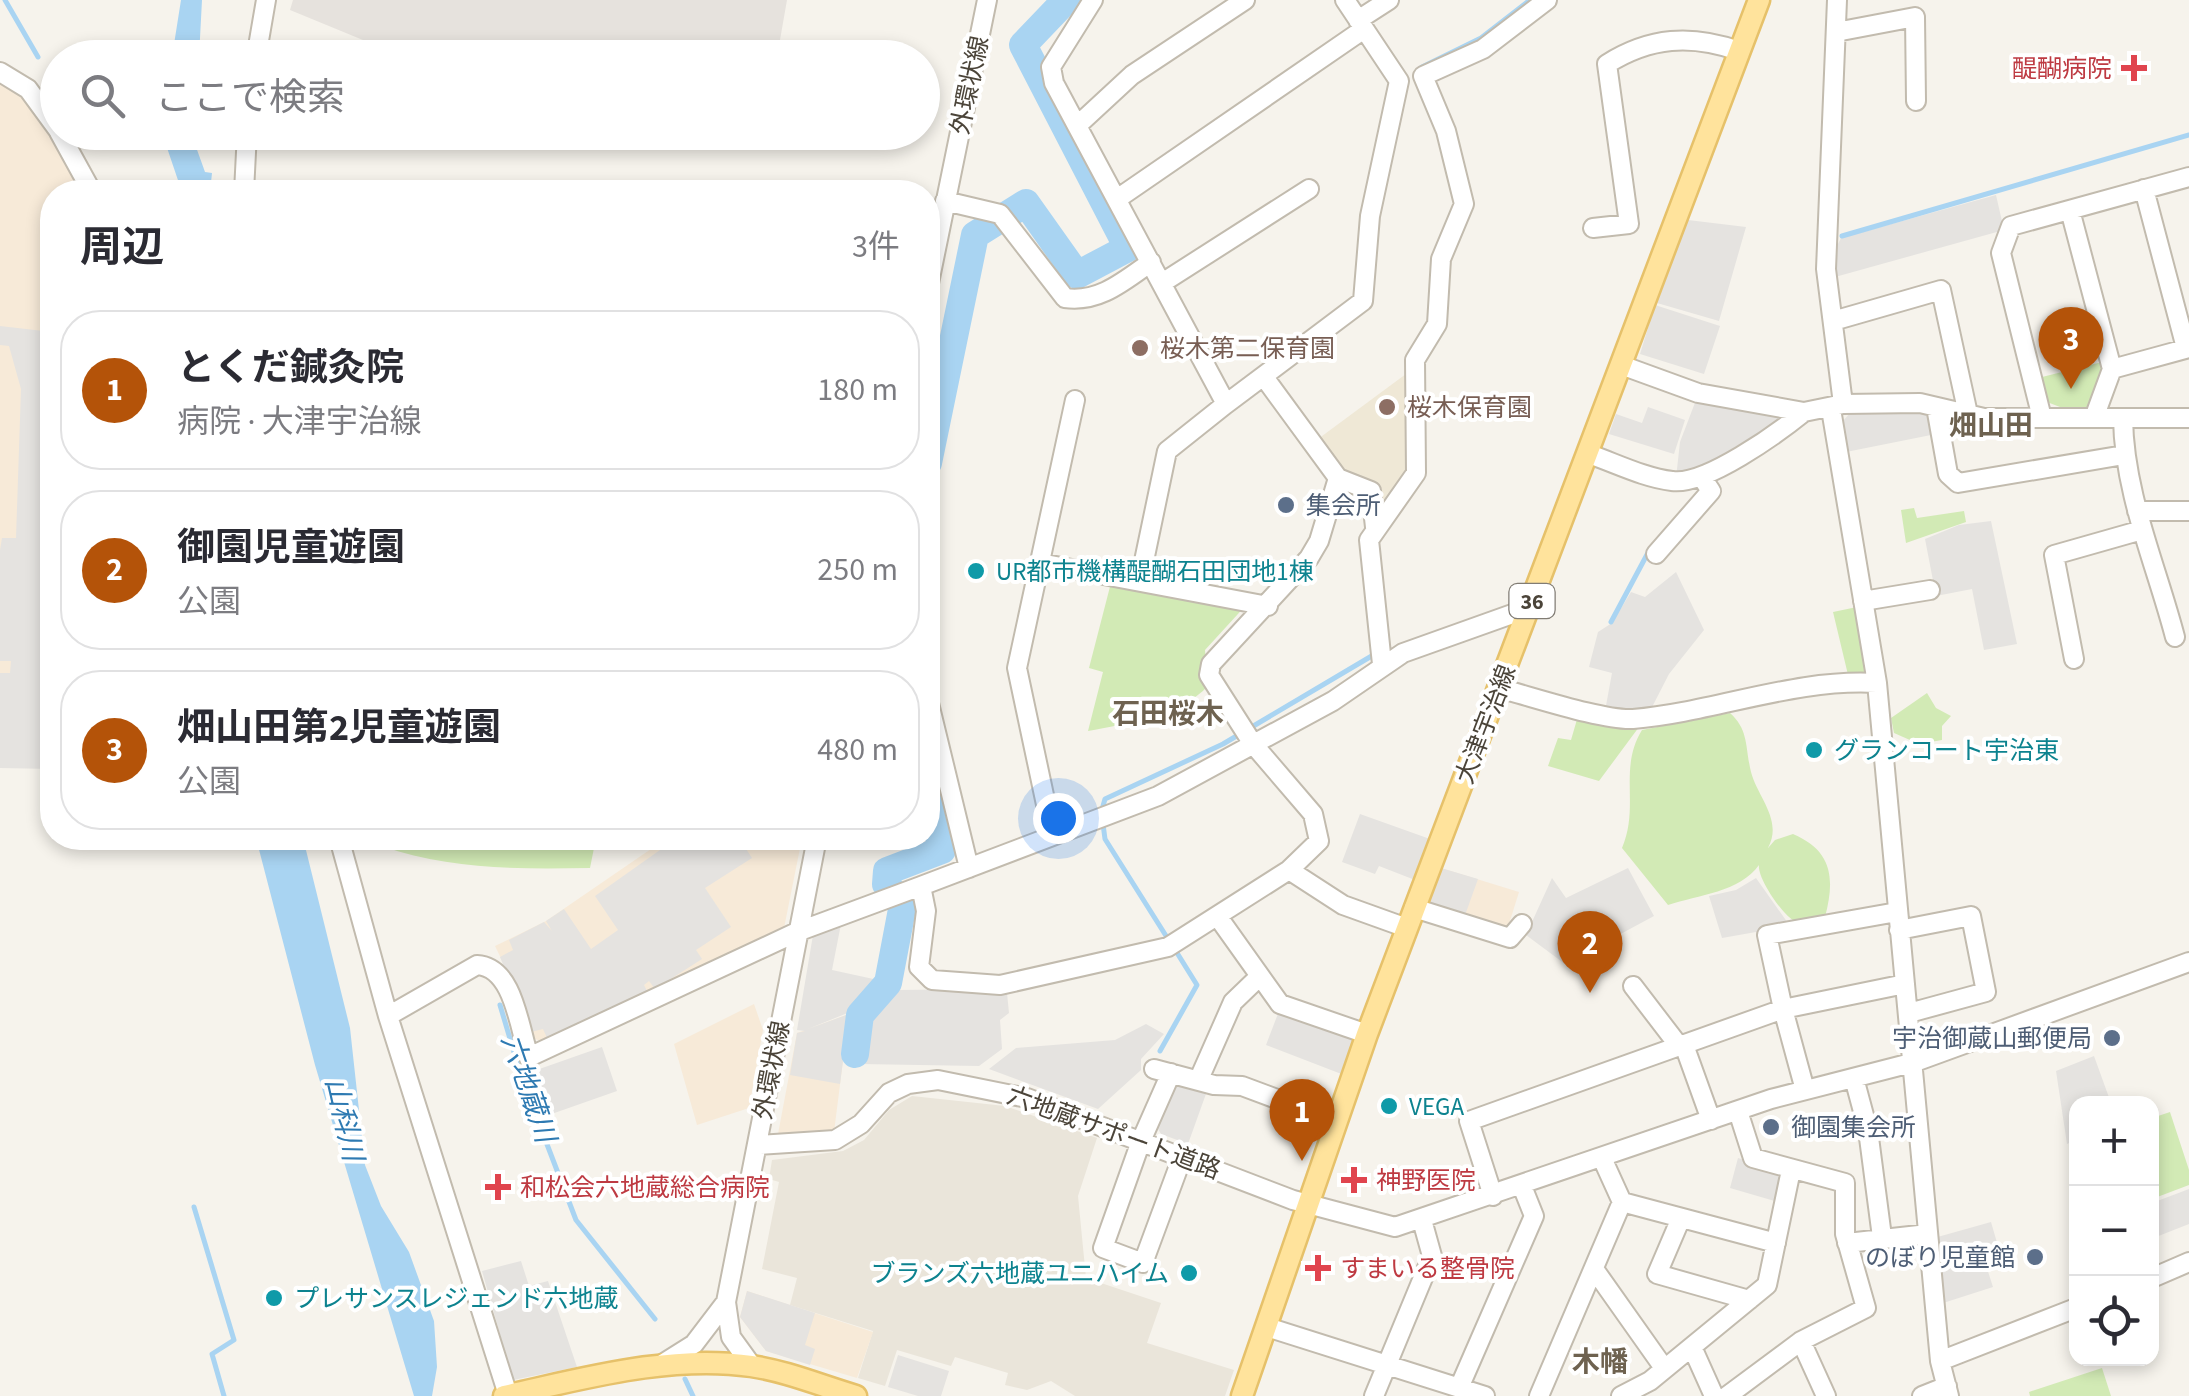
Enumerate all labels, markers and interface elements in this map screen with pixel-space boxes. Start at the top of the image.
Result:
street label: 外環状線 [942,33,998,138]
search box [40,40,940,150]
place label: 醍醐病院 [2012,51,2112,87]
marker: 醍醐病院 [2121,55,2147,81]
icon: search [75,68,130,123]
text: ここで検索 [155,71,345,125]
text: 周辺 [80,218,164,278]
text: 3件 [852,224,900,270]
pin: 3 [2038,306,2104,389]
place label: 桜木第二保育園 [1160,331,1335,367]
marker: 桜木第二保育園 [1129,337,1151,359]
text: とくだ鍼灸院 [177,341,404,395]
text: 1 [106,367,123,413]
text: 180 m [817,367,898,413]
place label: 桜木保育園 [1407,390,1532,426]
marker: 桜木保育園 [1376,396,1398,418]
text: 病院 · 大津宇治線 [177,399,422,445]
district label: 畑山田 [1949,406,2033,446]
place label: 集会所 [1306,488,1381,524]
marker: 集会所 [1275,494,1297,516]
text: 御園児童遊園 [177,521,405,575]
text: 2 [106,547,123,593]
text: 250 m [817,547,898,593]
place label: UR都市機構醍醐石田団地1棟 [996,554,1314,590]
marker: UR都市機構醍醐石田団地1棟 [965,560,987,582]
text: 公園 [177,579,241,625]
road number: 36 [1510,584,1554,618]
street label: 大津宇治線 [1447,660,1525,789]
district label: 石田桜木 [1112,694,1224,734]
text: 畑山田第2児童遊園 [177,701,501,755]
text: 3 [106,727,123,773]
text: 480 m [817,727,898,773]
place label: グランコート宇治東 [1834,733,2059,769]
marker: グランコート宇治東 [1803,739,1825,761]
text: 公園 [177,759,241,805]
your location [1033,793,1084,844]
pin: 2 [1558,910,1622,993]
street label: 外環状線 [745,1018,799,1123]
place label: 宇治御蔵山郵便局 [1892,1021,2092,1057]
marker: 宇治御蔵山郵便局 [2101,1027,2123,1049]
water label: 六地蔵川 [491,1029,566,1151]
water label: 山科川 [315,1074,374,1168]
street label: 六地蔵サポート道路 [1002,1078,1226,1188]
pin: 1 [1270,1078,1334,1161]
place label: VEGA [1409,1089,1464,1125]
marker: VEGA [1378,1095,1400,1117]
map controls [2069,1096,2159,1366]
button: + [2069,1096,2159,1186]
place label: 御園集会所 [1791,1110,1916,1146]
marker: 御園集会所 [1760,1116,1782,1138]
place label: 神野医院 [1376,1163,1476,1199]
marker: 神野医院 [1341,1167,1367,1193]
place label: 和松会六地蔵総合病院 [520,1170,770,1206]
marker: 和松会六地蔵総合病院 [485,1174,511,1200]
button: − [2069,1186,2159,1276]
place label: のぼり児童館 [1865,1240,2015,1276]
marker: のぼり児童館 [2024,1246,2046,1268]
place label: すまいる整骨院 [1340,1251,1515,1287]
marker: すまいる整骨院 [1305,1255,1331,1281]
place label: ブランズ六地蔵ユニハイム [870,1256,1169,1292]
marker: ブランズ六地蔵ユニハイム [1178,1262,1200,1284]
button: locate [2069,1276,2159,1366]
place label: プレサンスレジェンド六地蔵 [294,1281,619,1317]
marker: プレサンスレジェンド六地蔵 [263,1287,285,1309]
district label: 木幡 [1572,1342,1628,1382]

